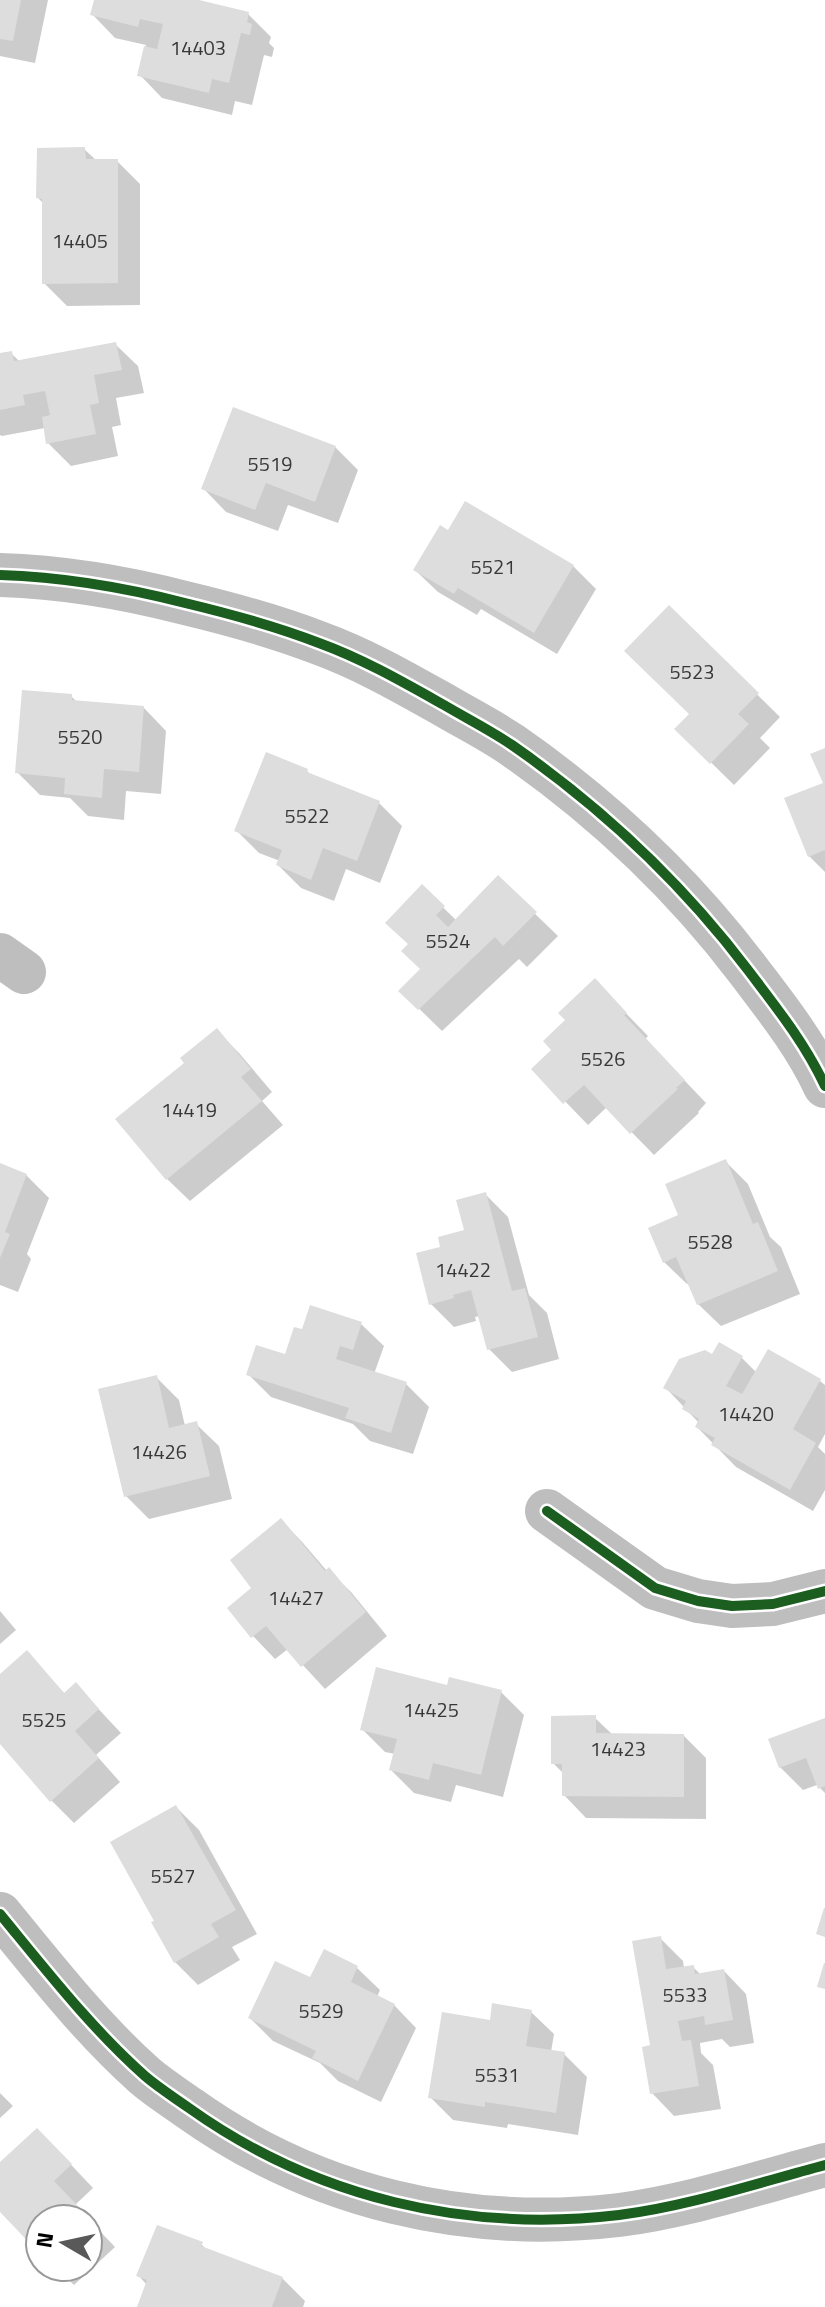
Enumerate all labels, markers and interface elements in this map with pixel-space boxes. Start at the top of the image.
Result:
house number: 14403 [170,32,226,63]
house number: 14405 [52,225,108,256]
house number: 5519 [248,448,292,479]
house number: 5521 [471,551,515,582]
house number: 5523 [670,656,714,687]
house number: 5520 [58,721,102,752]
house number: 5522 [285,800,329,831]
house number: 5524 [426,925,470,956]
house number: 5526 [581,1043,625,1074]
house number: 14419 [161,1094,217,1125]
house number: 5528 [688,1226,732,1257]
house number: 14422 [435,1254,491,1285]
house number: 14420 [718,1398,774,1429]
house number: 14426 [131,1436,187,1467]
house number: 14427 [268,1582,324,1613]
house number: 14425 [403,1694,459,1725]
house number: 5525 [22,1704,66,1735]
house number: 14423 [590,1733,646,1764]
house number: 5527 [151,1860,195,1891]
house number: 5533 [663,1979,707,2010]
house number: 5529 [299,1995,343,2026]
house number: 5531 [475,2059,519,2090]
north arrow [24,2203,104,2283]
text: N [26,2230,62,2250]

